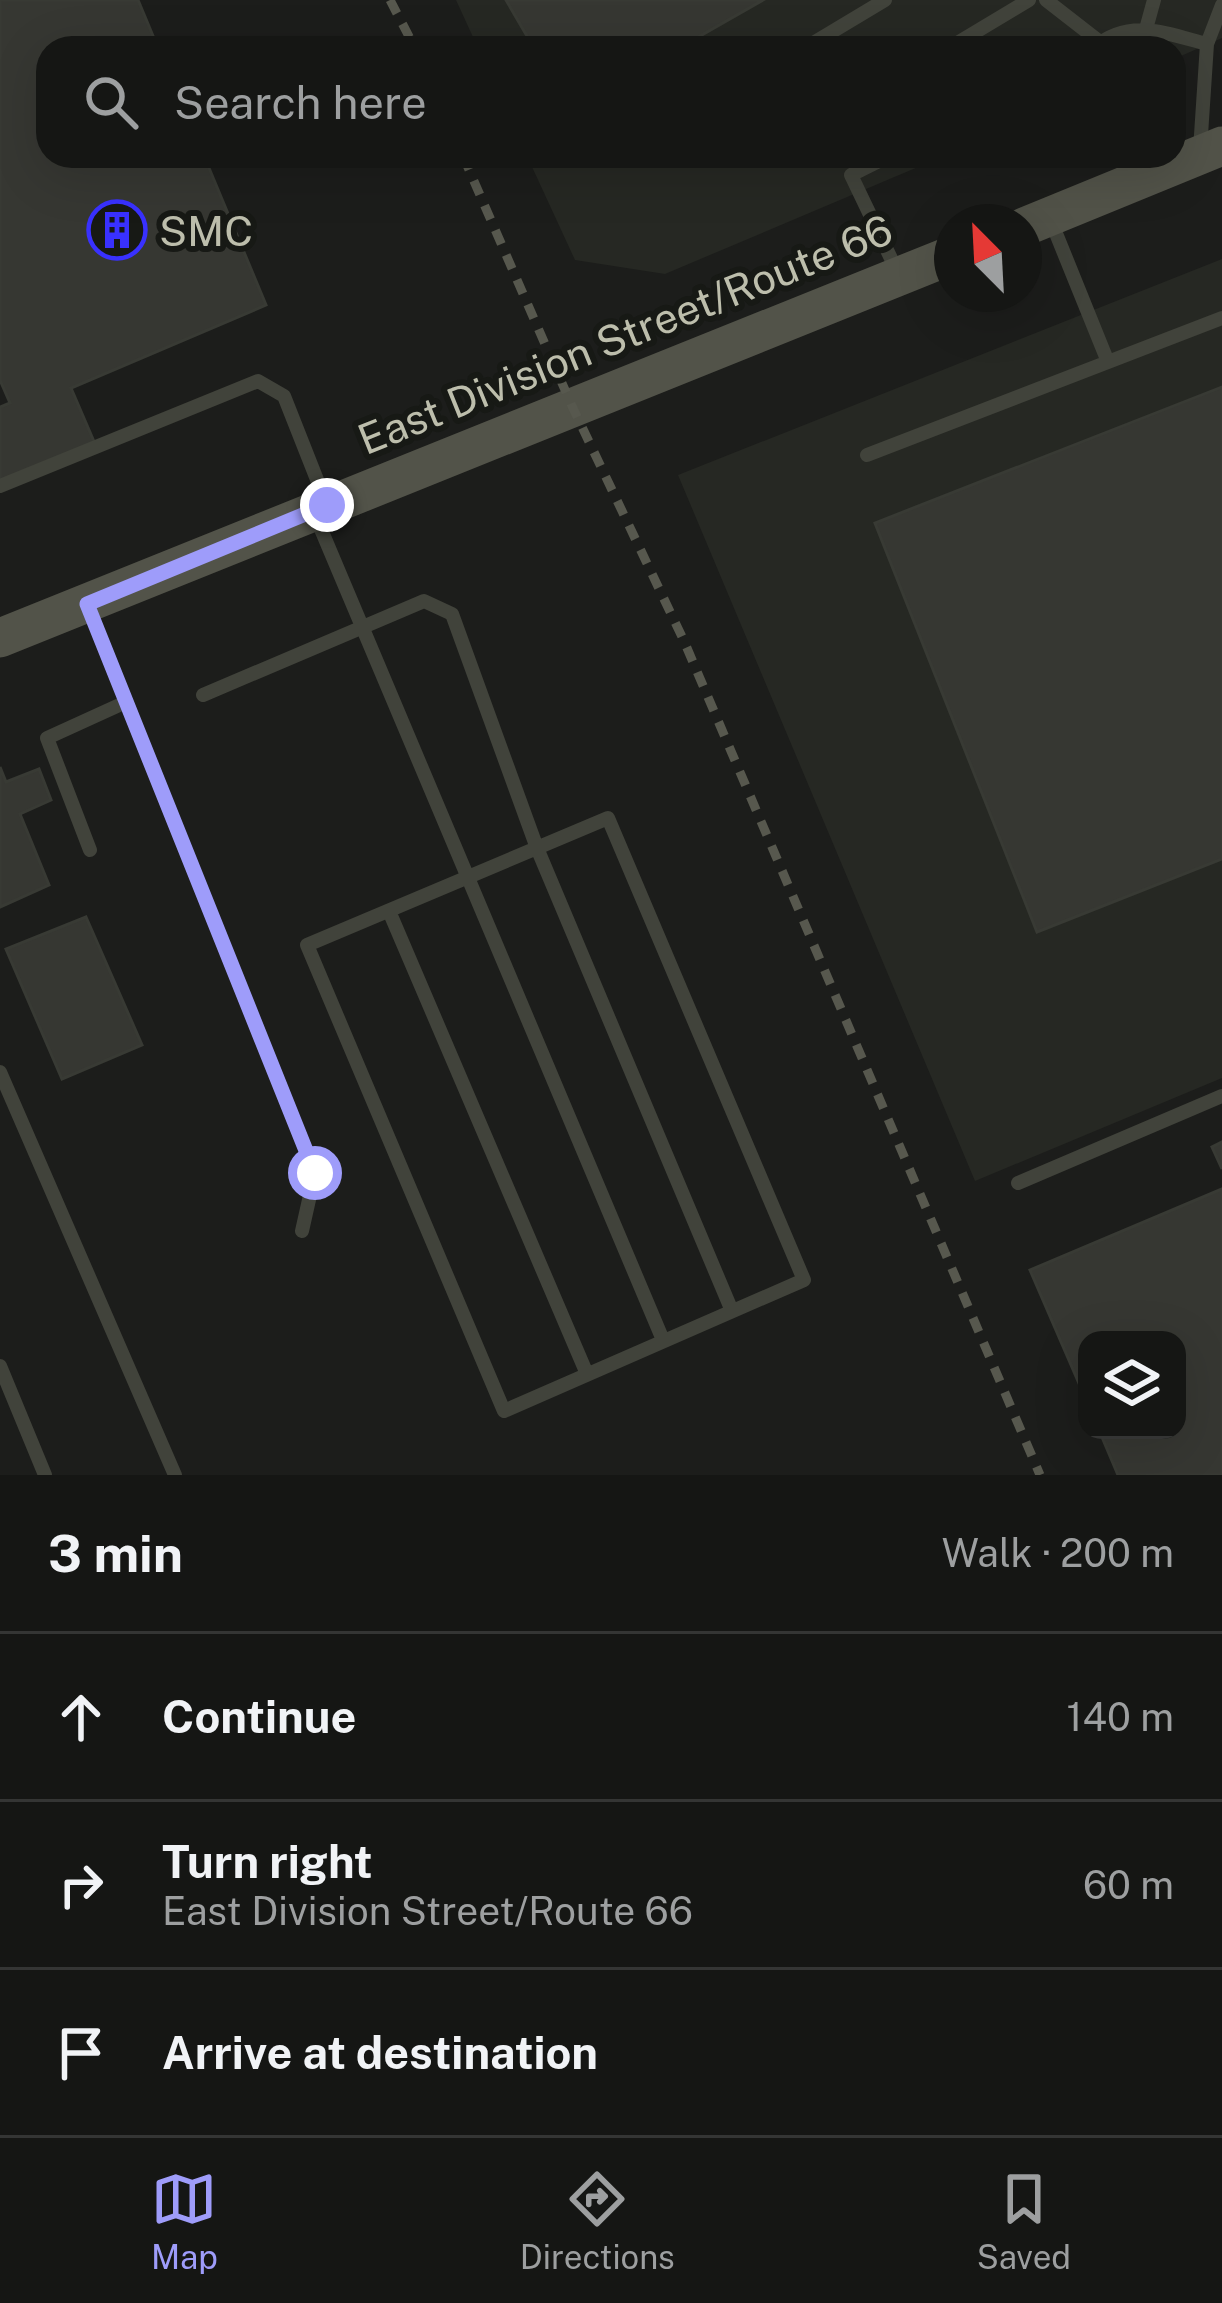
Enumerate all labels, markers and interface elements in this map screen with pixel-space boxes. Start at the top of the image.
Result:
search box [36,36,1186,168]
icon: search [78,69,144,135]
text: Search here [174,76,427,129]
building icon: SMC [86,199,148,261]
street label: East Division Street/Route 66 [351,204,899,464]
north arrow [934,204,1042,312]
place label: SMC [159,206,253,255]
route end [300,478,354,532]
route start [288,1146,342,1200]
map controls [1078,1331,1186,1439]
button: layers [1078,1331,1186,1439]
text: 3 min [48,1524,183,1583]
text: Walk · 200 m [942,1530,1174,1576]
icon: ahead [48,1684,114,1750]
text: Continue [162,1690,356,1743]
text: 140 m [1067,1694,1174,1740]
text: Turn right [162,1835,373,1888]
icon: right [48,1852,114,1918]
text: 60 m [1083,1862,1174,1908]
text: East Division Street/Route 66 [162,1888,693,1934]
icon: arrive [48,2020,114,2086]
text: Arrive at destination [162,2026,598,2079]
tab: Map [151,2166,218,2276]
tab: Directions [520,2166,675,2276]
tab: Saved [977,2166,1071,2276]

